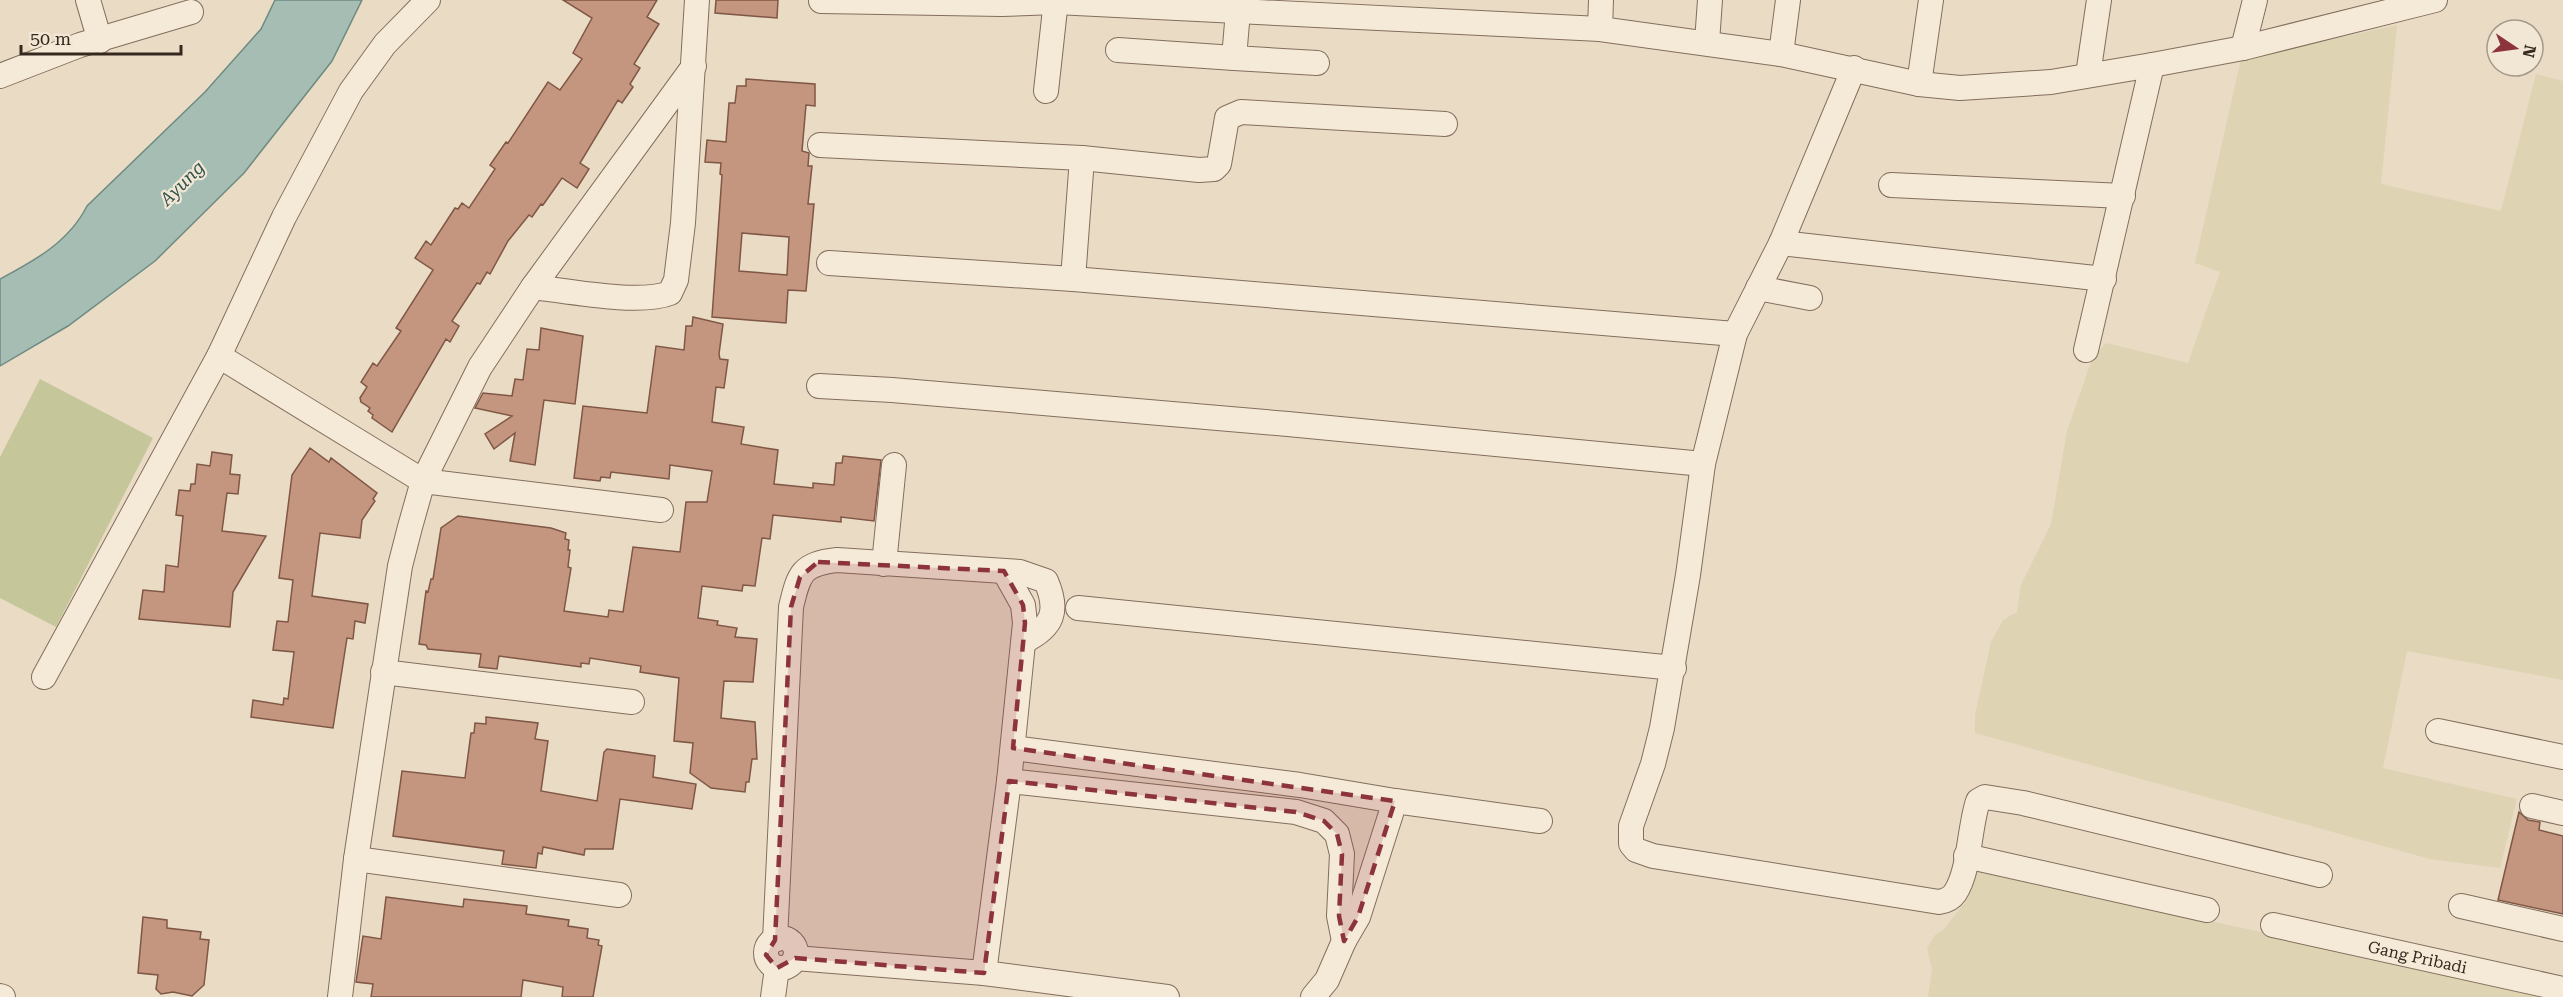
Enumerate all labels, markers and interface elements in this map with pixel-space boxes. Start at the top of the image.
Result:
scale bar [21,18,182,56]
north arrow [2485,18,2545,78]
text: 50 m [30,28,71,49]
text: N [2518,43,2540,59]
water label: Ayung [155,157,208,210]
street label: Gang Pribadi [2366,937,2469,977]

